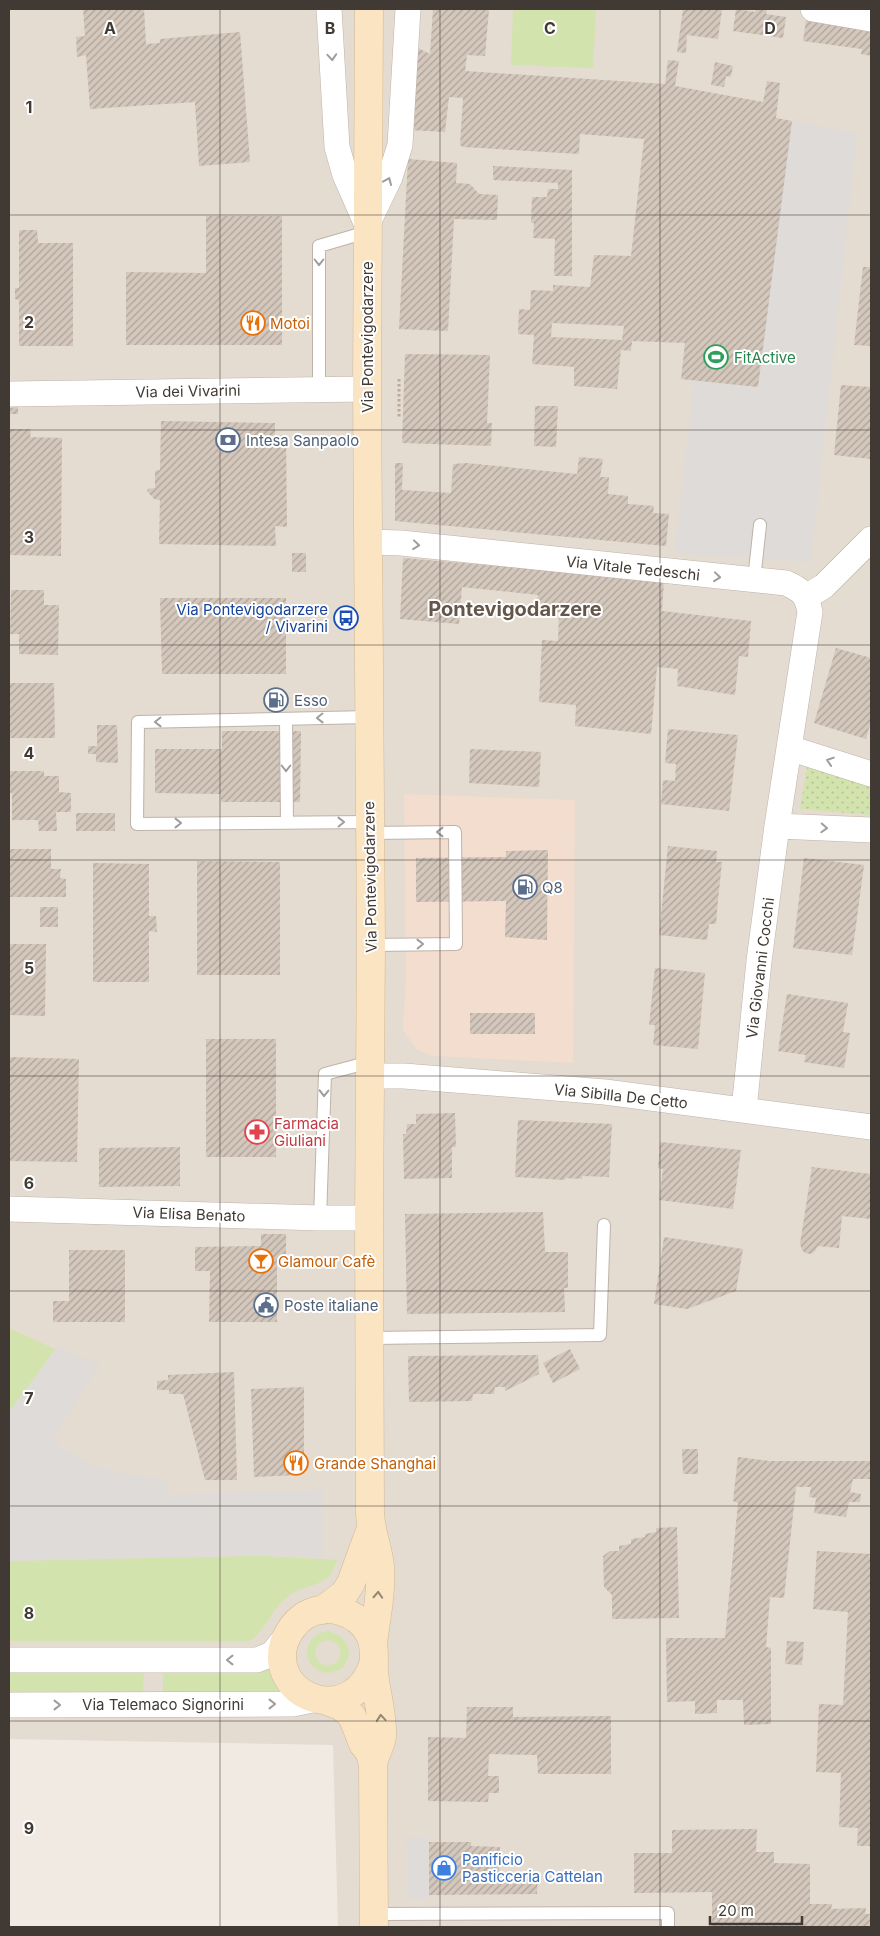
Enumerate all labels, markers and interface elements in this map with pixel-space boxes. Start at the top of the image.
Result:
text: A [104,18,116,38]
text: B [325,18,335,38]
text: C [544,18,556,38]
text: D [764,18,776,38]
one-way arrow [326,54,337,62]
text: 1 [26,97,32,117]
one-way arrow [382,177,392,186]
one-way arrow [314,258,324,266]
street label: Via Pontevigodarzere [358,261,377,413]
restaurant icon: Motoi [240,310,266,336]
text: 2 [24,312,34,332]
place label: Motoi [270,314,310,333]
sports icon: FitActive [703,344,729,370]
place label: FitActive [734,348,796,367]
street label: Via dei Vivarini [135,381,241,401]
bank icon: Intesa Sanpaolo [215,427,241,453]
place label: Intesa Sanpaolo [246,431,359,450]
text: 3 [24,527,34,547]
one-way arrow [413,539,421,550]
street label: Via Vitale Tedeschi [565,552,701,584]
one-way arrow [713,571,721,582]
district label: Pontevigodarzere [428,597,602,621]
place label: Via Pontevigodarzere / Vivarini [176,600,328,636]
bus stop icon: Via Pontevigodarzere / Vivarini [333,605,359,631]
fuel station icon: Esso [263,687,289,713]
place label: Esso [294,691,328,710]
one-way arrow [316,713,324,724]
one-way arrow [153,717,161,727]
text: 4 [24,743,35,763]
one-way arrow [827,756,835,766]
one-way arrow [281,764,291,772]
street label: Via Pontevigodarzere [359,801,381,953]
one-way arrow [337,817,345,827]
one-way arrow [174,818,182,829]
one-way arrow [821,822,829,833]
one-way arrow [436,827,444,837]
fuel station icon: Q8 [512,874,538,900]
place label: Q8 [542,878,563,897]
street label: Via Giovanni Cocchi [742,896,778,1040]
one-way arrow [416,939,424,949]
text: 5 [24,958,34,978]
street label: Via Sibilla De Cetto [553,1080,689,1112]
one-way arrow [319,1089,329,1097]
place label: Farmacia Giuliani [274,1114,339,1150]
pharmacy icon: Farmacia Giuliani [244,1119,270,1145]
text: 6 [24,1173,34,1193]
street label: Via Elisa Benato [132,1203,246,1225]
bar icon: Glamour Cafè [248,1248,274,1274]
place label: Glamour Cafè [278,1252,375,1271]
public building icon: Poste italiane [253,1292,279,1318]
place label: Poste italiane [284,1296,378,1315]
text: 7 [24,1388,34,1408]
restaurant icon: Grande Shanghai [283,1450,309,1476]
place label: Grande Shanghai [314,1454,436,1473]
one-way arrow [373,1591,384,1599]
text: 8 [24,1603,34,1623]
one-way arrow [225,1655,233,1665]
street label: Via Telemaco Signorini [82,1695,244,1714]
one-way arrow [54,1699,62,1710]
one-way arrow [269,1699,277,1709]
one-way arrow [376,1714,387,1722]
text: 9 [24,1818,34,1838]
place label: Panificio Pasticceria Cattelan [462,1850,603,1886]
shop icon: Panificio Pasticceria Cattelan [431,1855,457,1881]
scale bar [710,1894,802,1926]
text: 20 m [718,1901,754,1920]

